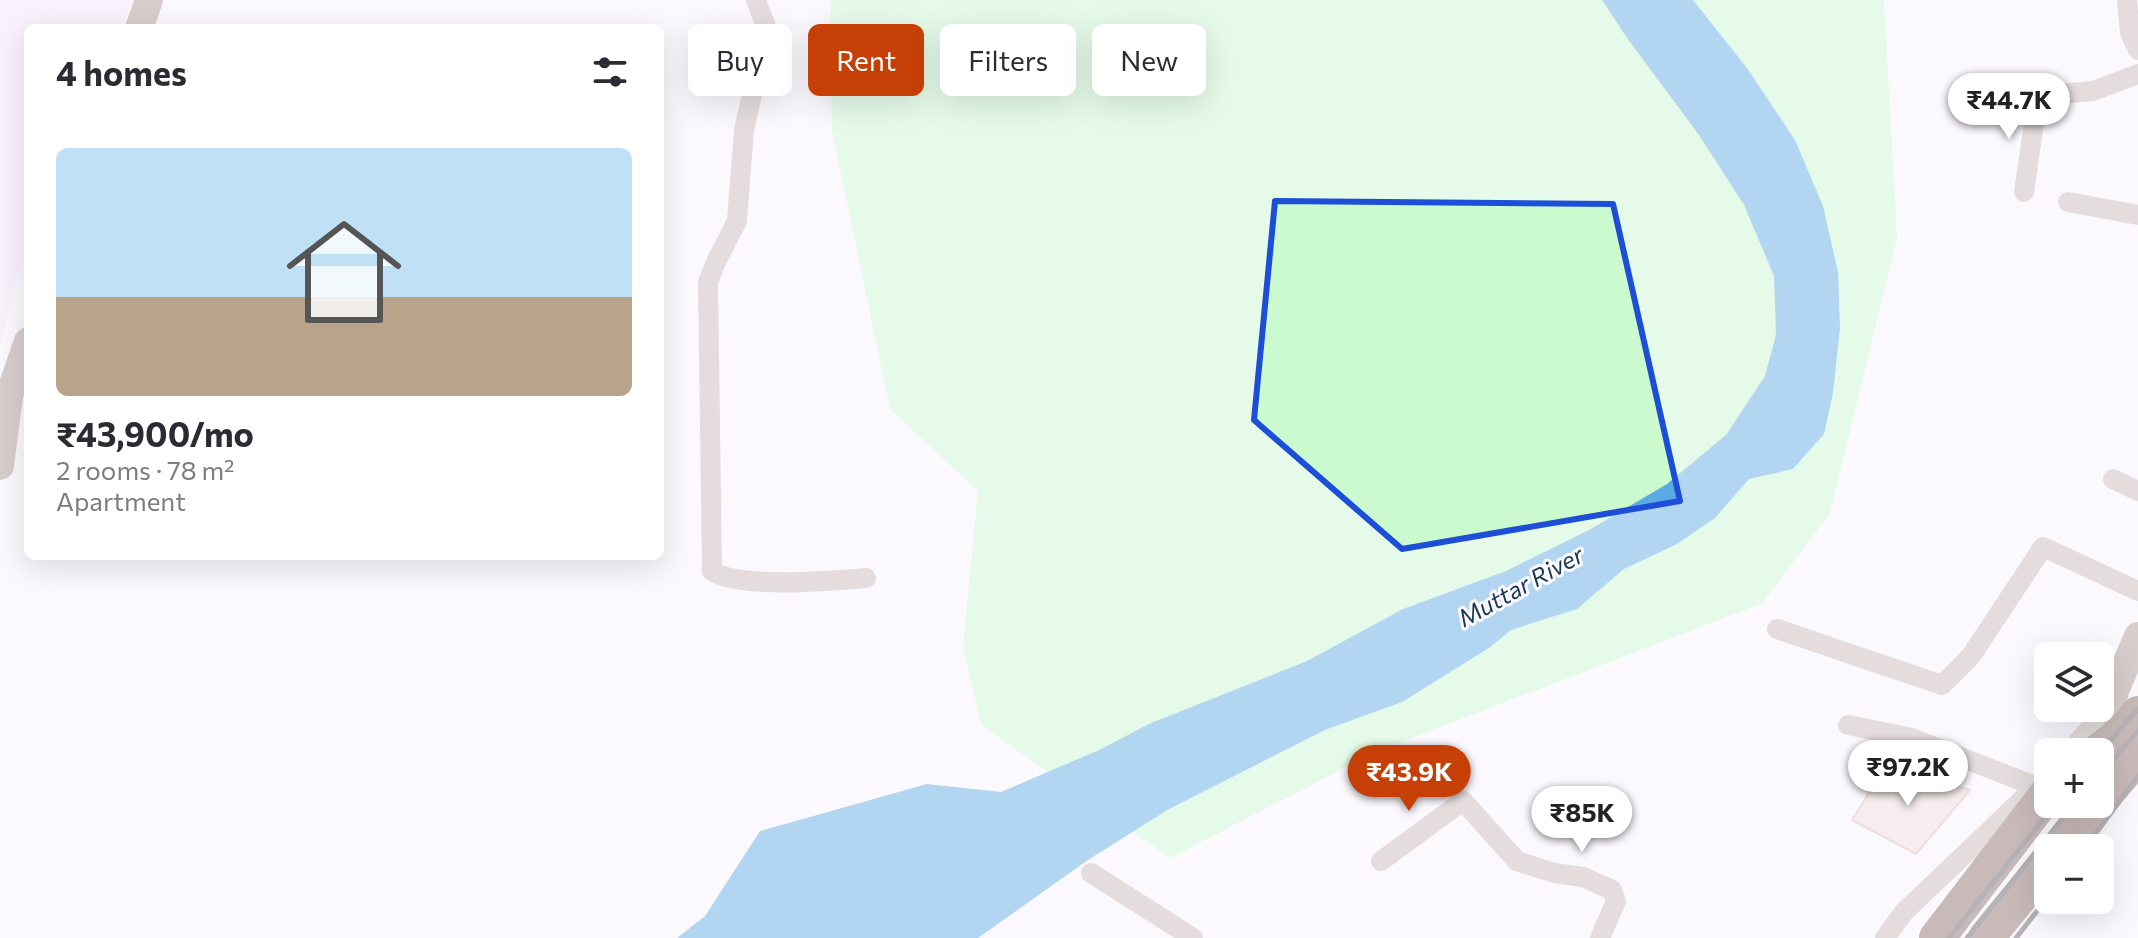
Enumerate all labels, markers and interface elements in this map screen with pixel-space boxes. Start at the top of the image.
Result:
chip: Buy [688,24,792,96]
chip: Rent [808,24,924,96]
chip: Filters [940,24,1076,96]
chip: New [1092,24,1206,96]
icon: filters [588,50,632,94]
text: 4 homes [56,51,187,93]
pin: ₹44.7K [1944,73,2074,141]
text: ₹44.7K [1966,83,2052,114]
icon: home [272,200,416,344]
text: ₹43,900/mo [56,412,254,454]
text: 2 rooms · 78 m² [56,454,235,485]
text: Apartment [56,485,186,516]
water label: Muttar River [1452,539,1589,632]
map controls [2034,642,2114,914]
button: layers [2034,642,2114,722]
button: + [2034,738,2114,818]
pin: ₹97.2K [1843,740,1973,808]
pin: ₹43.9K [1344,745,1474,813]
text: ₹97.2K [1866,750,1950,781]
text: ₹43.9K [1366,755,1452,786]
pin: ₹85K [1535,786,1629,854]
text: ₹85K [1549,796,1615,827]
button: − [2034,834,2114,914]

